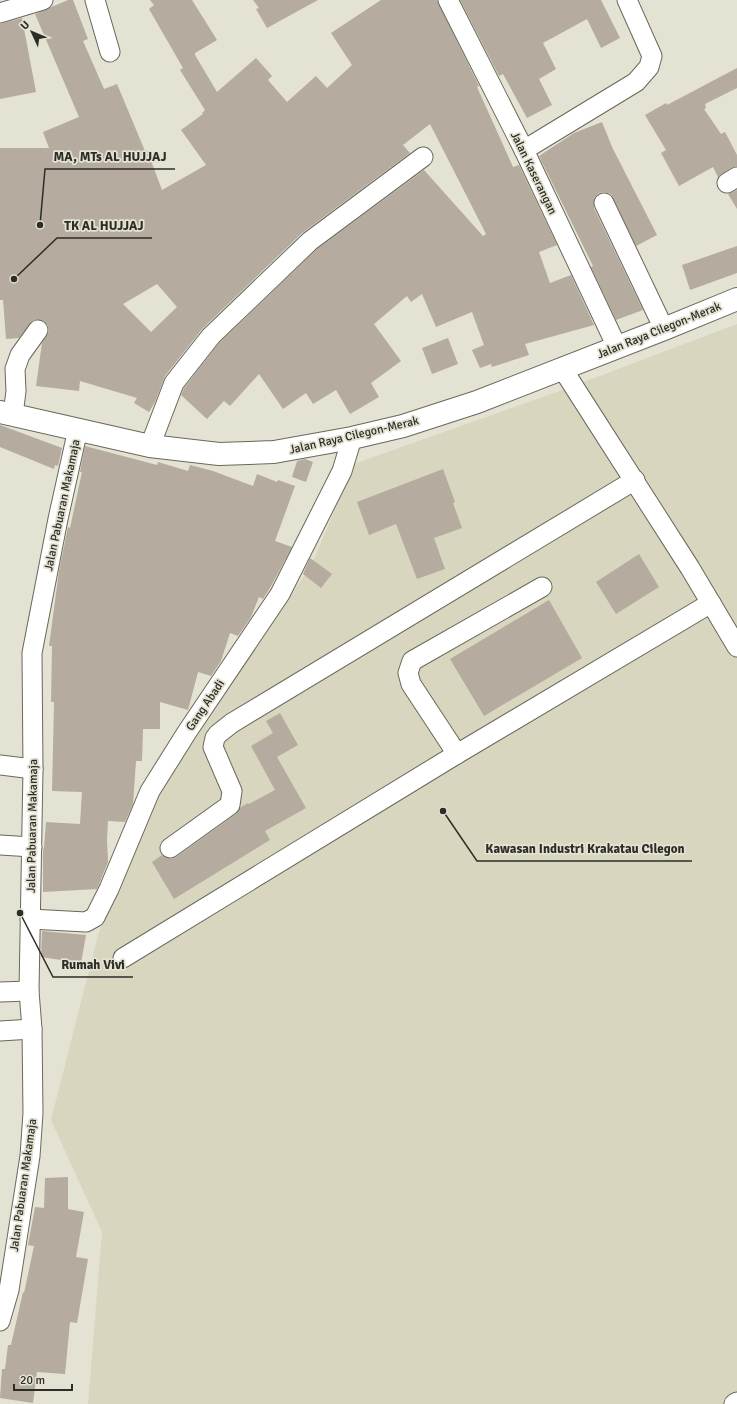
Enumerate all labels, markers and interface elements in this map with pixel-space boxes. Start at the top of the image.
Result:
north arrow [12,12,52,52]
text: U [18,18,32,33]
street label: Jalan Kaserangan [507,129,560,217]
callout: MA, MTs AL HUJJAJ [45,144,175,169]
text: MA, MTs AL HUJJAJ [53,149,167,165]
callout: TK AL HUJJAJ [57,213,152,238]
text: TK AL HUJJAJ [64,218,144,234]
street label: Jalan Raya Cilegon-Merak [595,299,723,362]
street label: Jalan Raya Cilegon-Merak [288,413,420,458]
street label: Jalan Pabuaran Makamaja [41,438,84,572]
street label: Gang Abadi [183,677,228,734]
street label: Jalan Pabuaran Makamaja [24,759,41,893]
callout: Kawasan Industri Krakatau Cilegon [477,836,692,861]
text: Kawasan Industri Krakatau Cilegon [485,841,685,857]
callout: Rumah Vivi [53,952,133,977]
text: Rumah Vivi [61,957,125,973]
street label: Jalan Pabuaran Makamaja [7,1118,40,1253]
scale bar [14,1366,72,1392]
text: 20 m [20,1373,45,1388]

